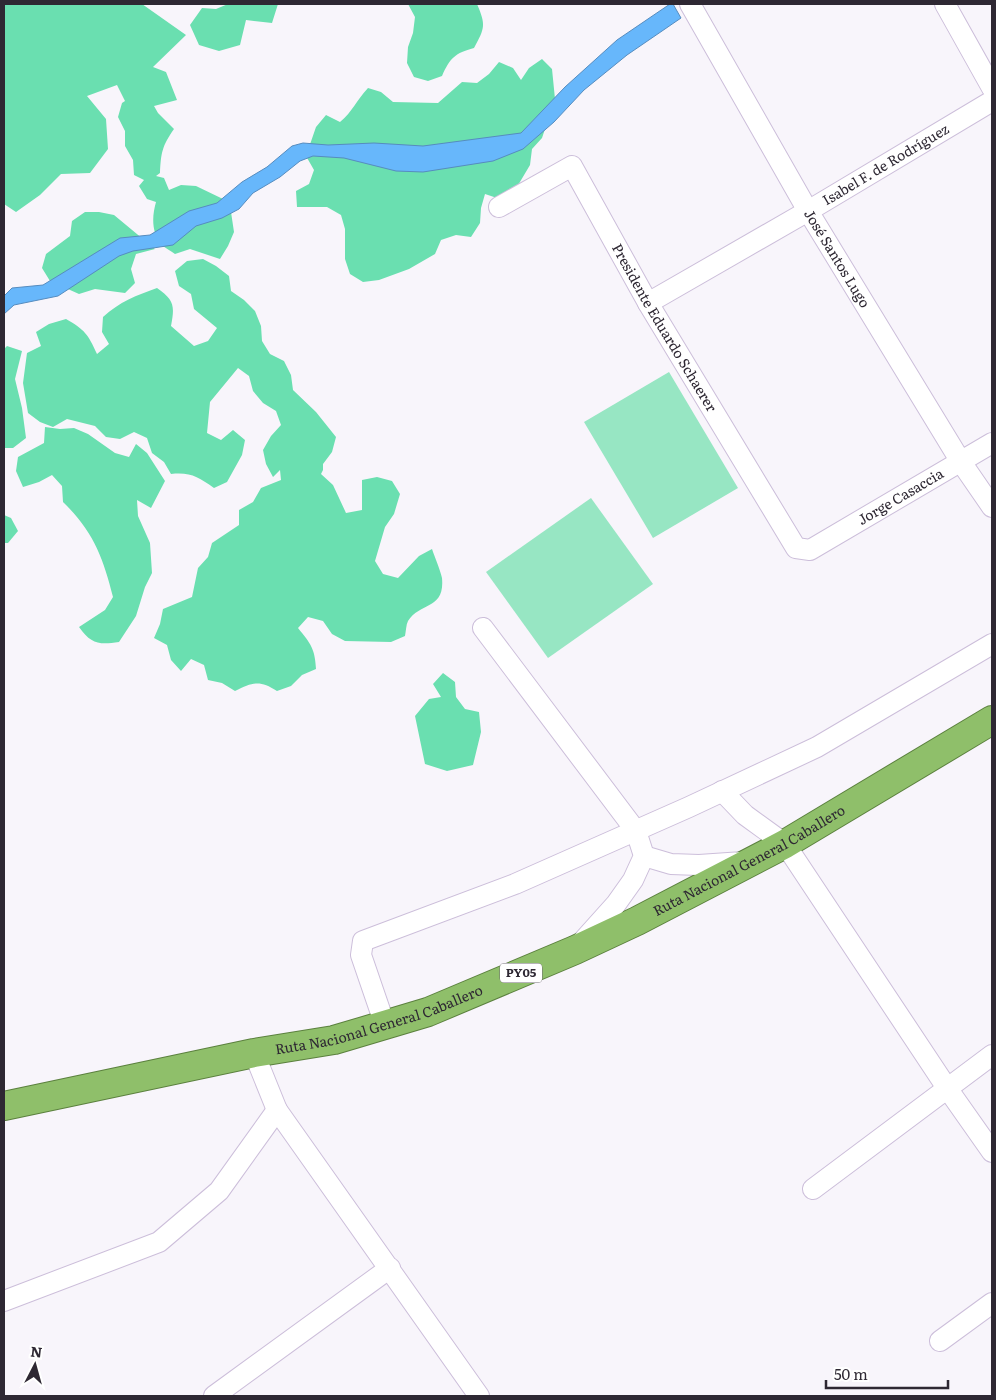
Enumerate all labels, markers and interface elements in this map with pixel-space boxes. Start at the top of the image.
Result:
street label: Isabel F. de Rodríguez [818,118,952,209]
street label: José Santos Lugo [800,205,876,311]
street label: Presidente Eduardo Schaerer [608,240,723,416]
street label: Jorge Casaccia [854,462,947,529]
street label: Ruta Nacional General Caballero [649,799,848,920]
road number: PY05 [500,964,542,982]
street label: Ruta Nacional General Caballero [273,979,485,1058]
north arrow [10,1340,60,1390]
text: N [30,1341,44,1362]
scale bar [826,1358,948,1390]
text: 50 m [834,1362,868,1385]

